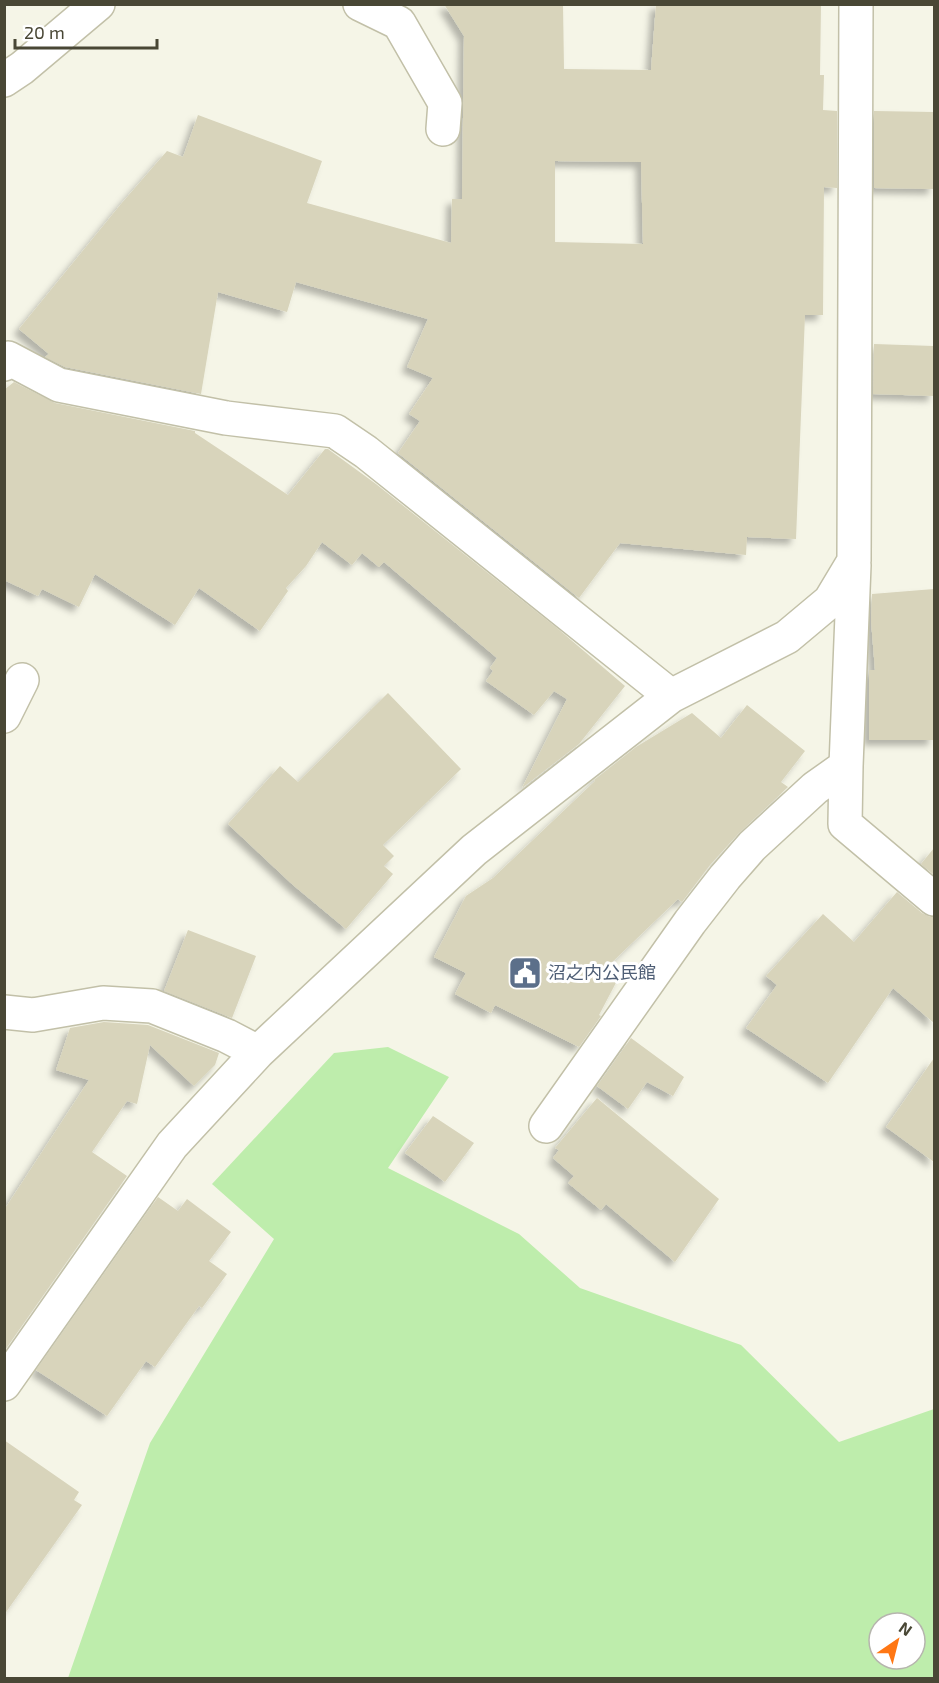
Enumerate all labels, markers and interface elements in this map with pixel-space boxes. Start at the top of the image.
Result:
scale bar [15,12,158,50]
text: 20 m [24,21,65,43]
public building icon: 沼之内公民館 [507,955,543,991]
place label: 沼之内公民館 [548,961,656,983]
north arrow [867,1611,927,1671]
text: N [896,1617,916,1639]

